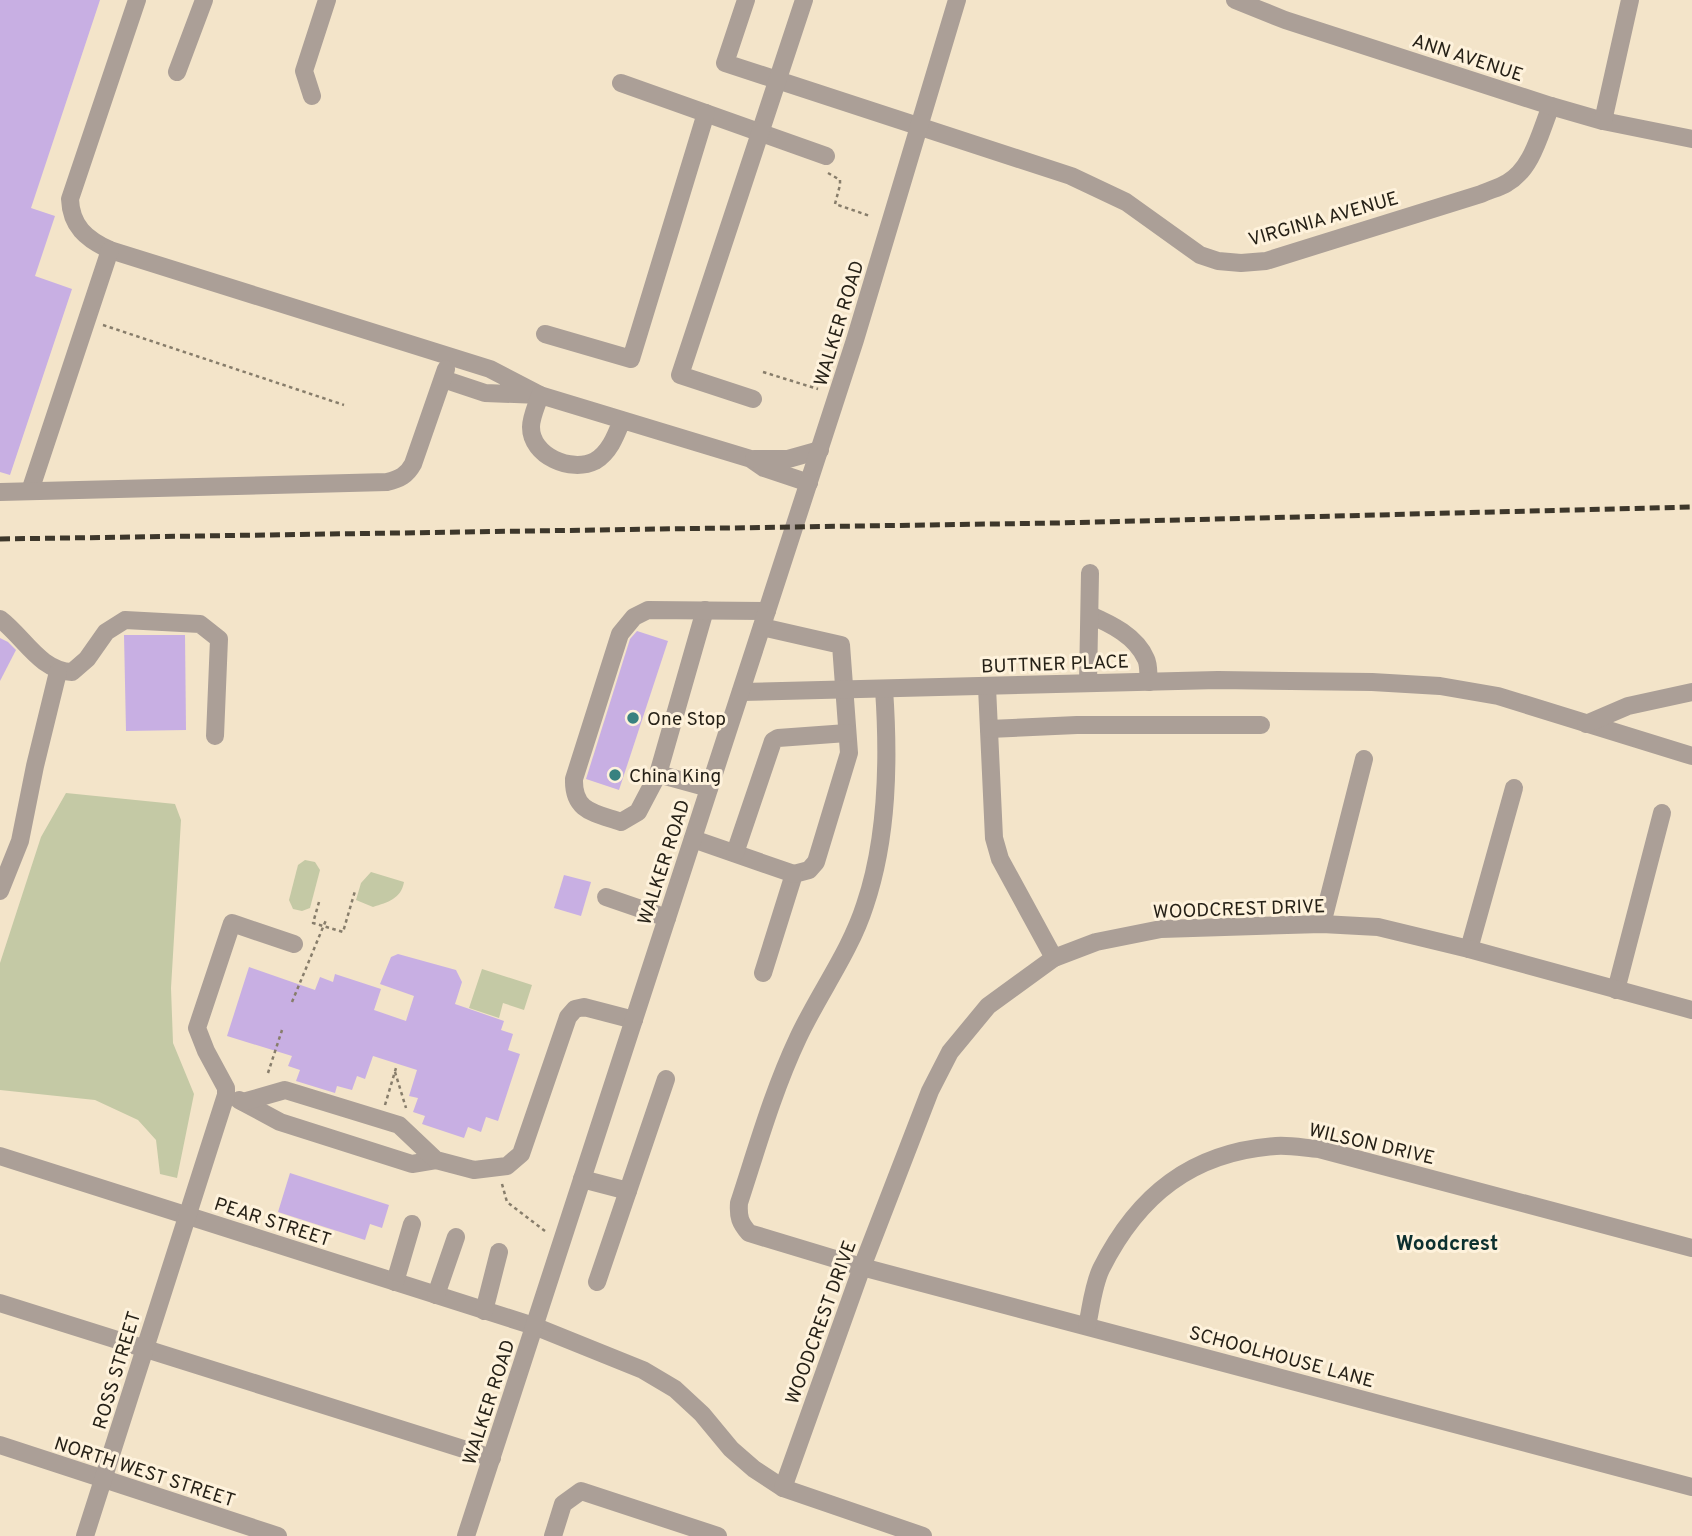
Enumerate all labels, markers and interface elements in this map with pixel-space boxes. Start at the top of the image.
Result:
street label: ANN AVENUE [1409,30,1526,88]
street label: VIRGINIA AVENUE [1246,187,1401,253]
street label: WALKER ROAD [809,258,870,389]
street label: BUTTNER PLACE [981,650,1129,680]
place label: One Stop [647,708,726,732]
marker: One Stop [625,710,641,726]
place label: China King [629,765,721,789]
marker: China King [607,767,623,783]
street label: WALKER ROAD [633,797,696,928]
street label: WOODCREST DRIVE [1152,895,1326,925]
street label: WILSON DRIVE [1306,1119,1437,1171]
street label: PEAR STREET [211,1193,334,1253]
district label: Woodcrest [1396,1231,1498,1258]
street label: WOODCREST DRIVE [781,1238,863,1408]
street label: ROSS STREET [89,1309,147,1432]
street label: SCHOOLHOUSE LANE [1186,1322,1377,1394]
street label: WALKER ROAD [458,1337,521,1468]
street label: NORTH WEST STREET [51,1432,238,1514]

